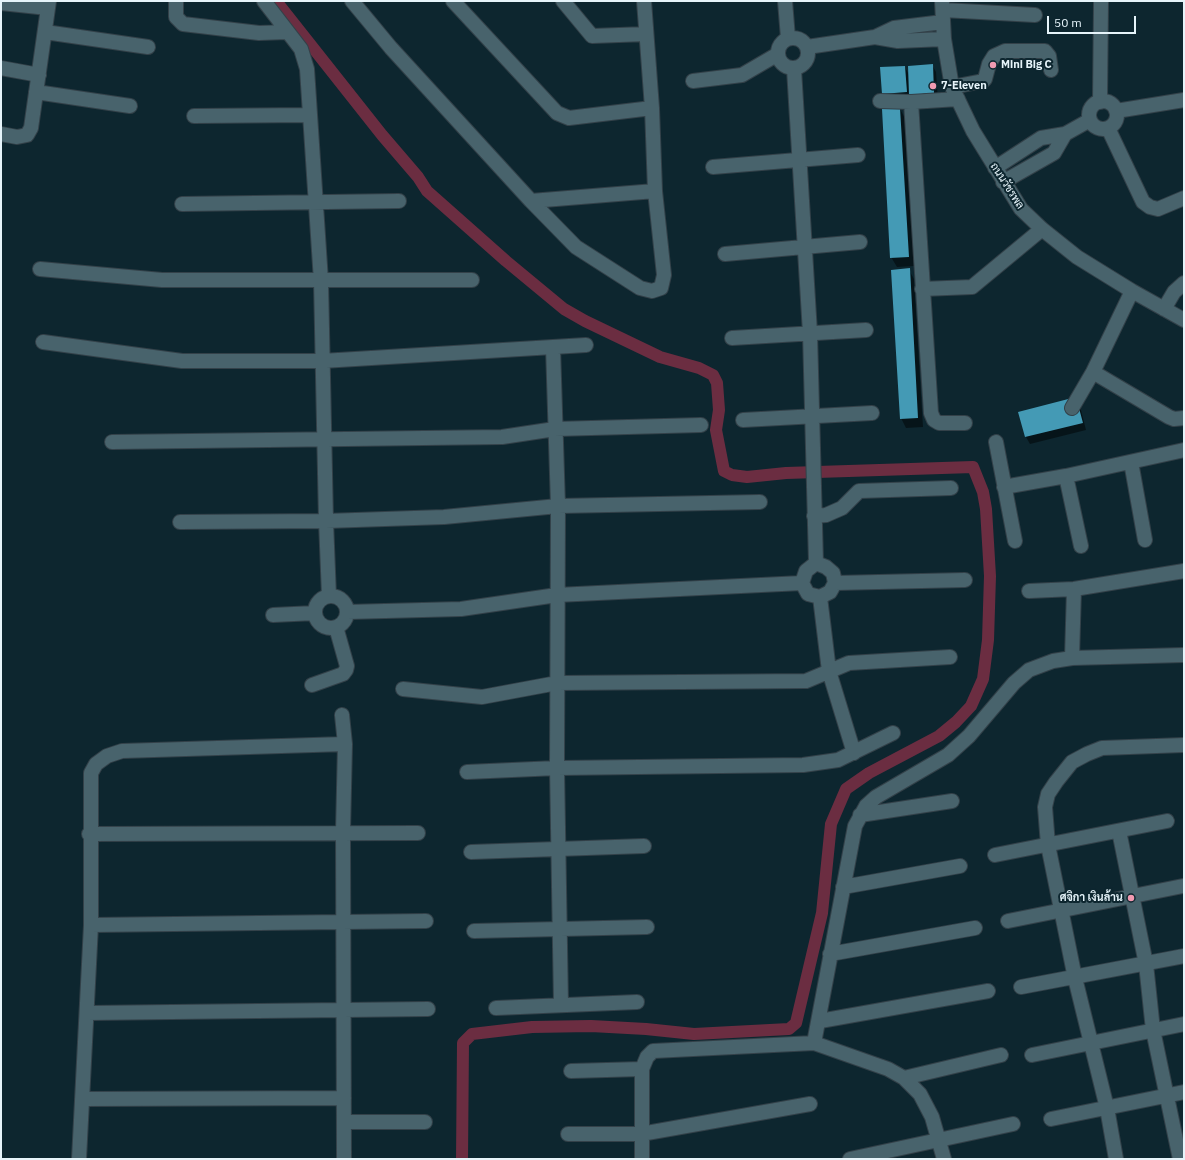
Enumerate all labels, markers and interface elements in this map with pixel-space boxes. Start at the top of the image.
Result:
scale bar [1049,8,1138,34]
text: 50 m [1054,15,1082,30]
place label: Mini Big C [1001,58,1052,72]
marker: Mini Big C [988,60,998,70]
place label: 7-Eleven [941,79,987,93]
marker: 7-Eleven [928,81,938,91]
street label: ถนนวัชรพล [987,160,1027,212]
place label: ศจิกา เงินล้าน [1060,891,1123,905]
marker: ศจิกา เงินล้าน [1126,893,1136,903]

